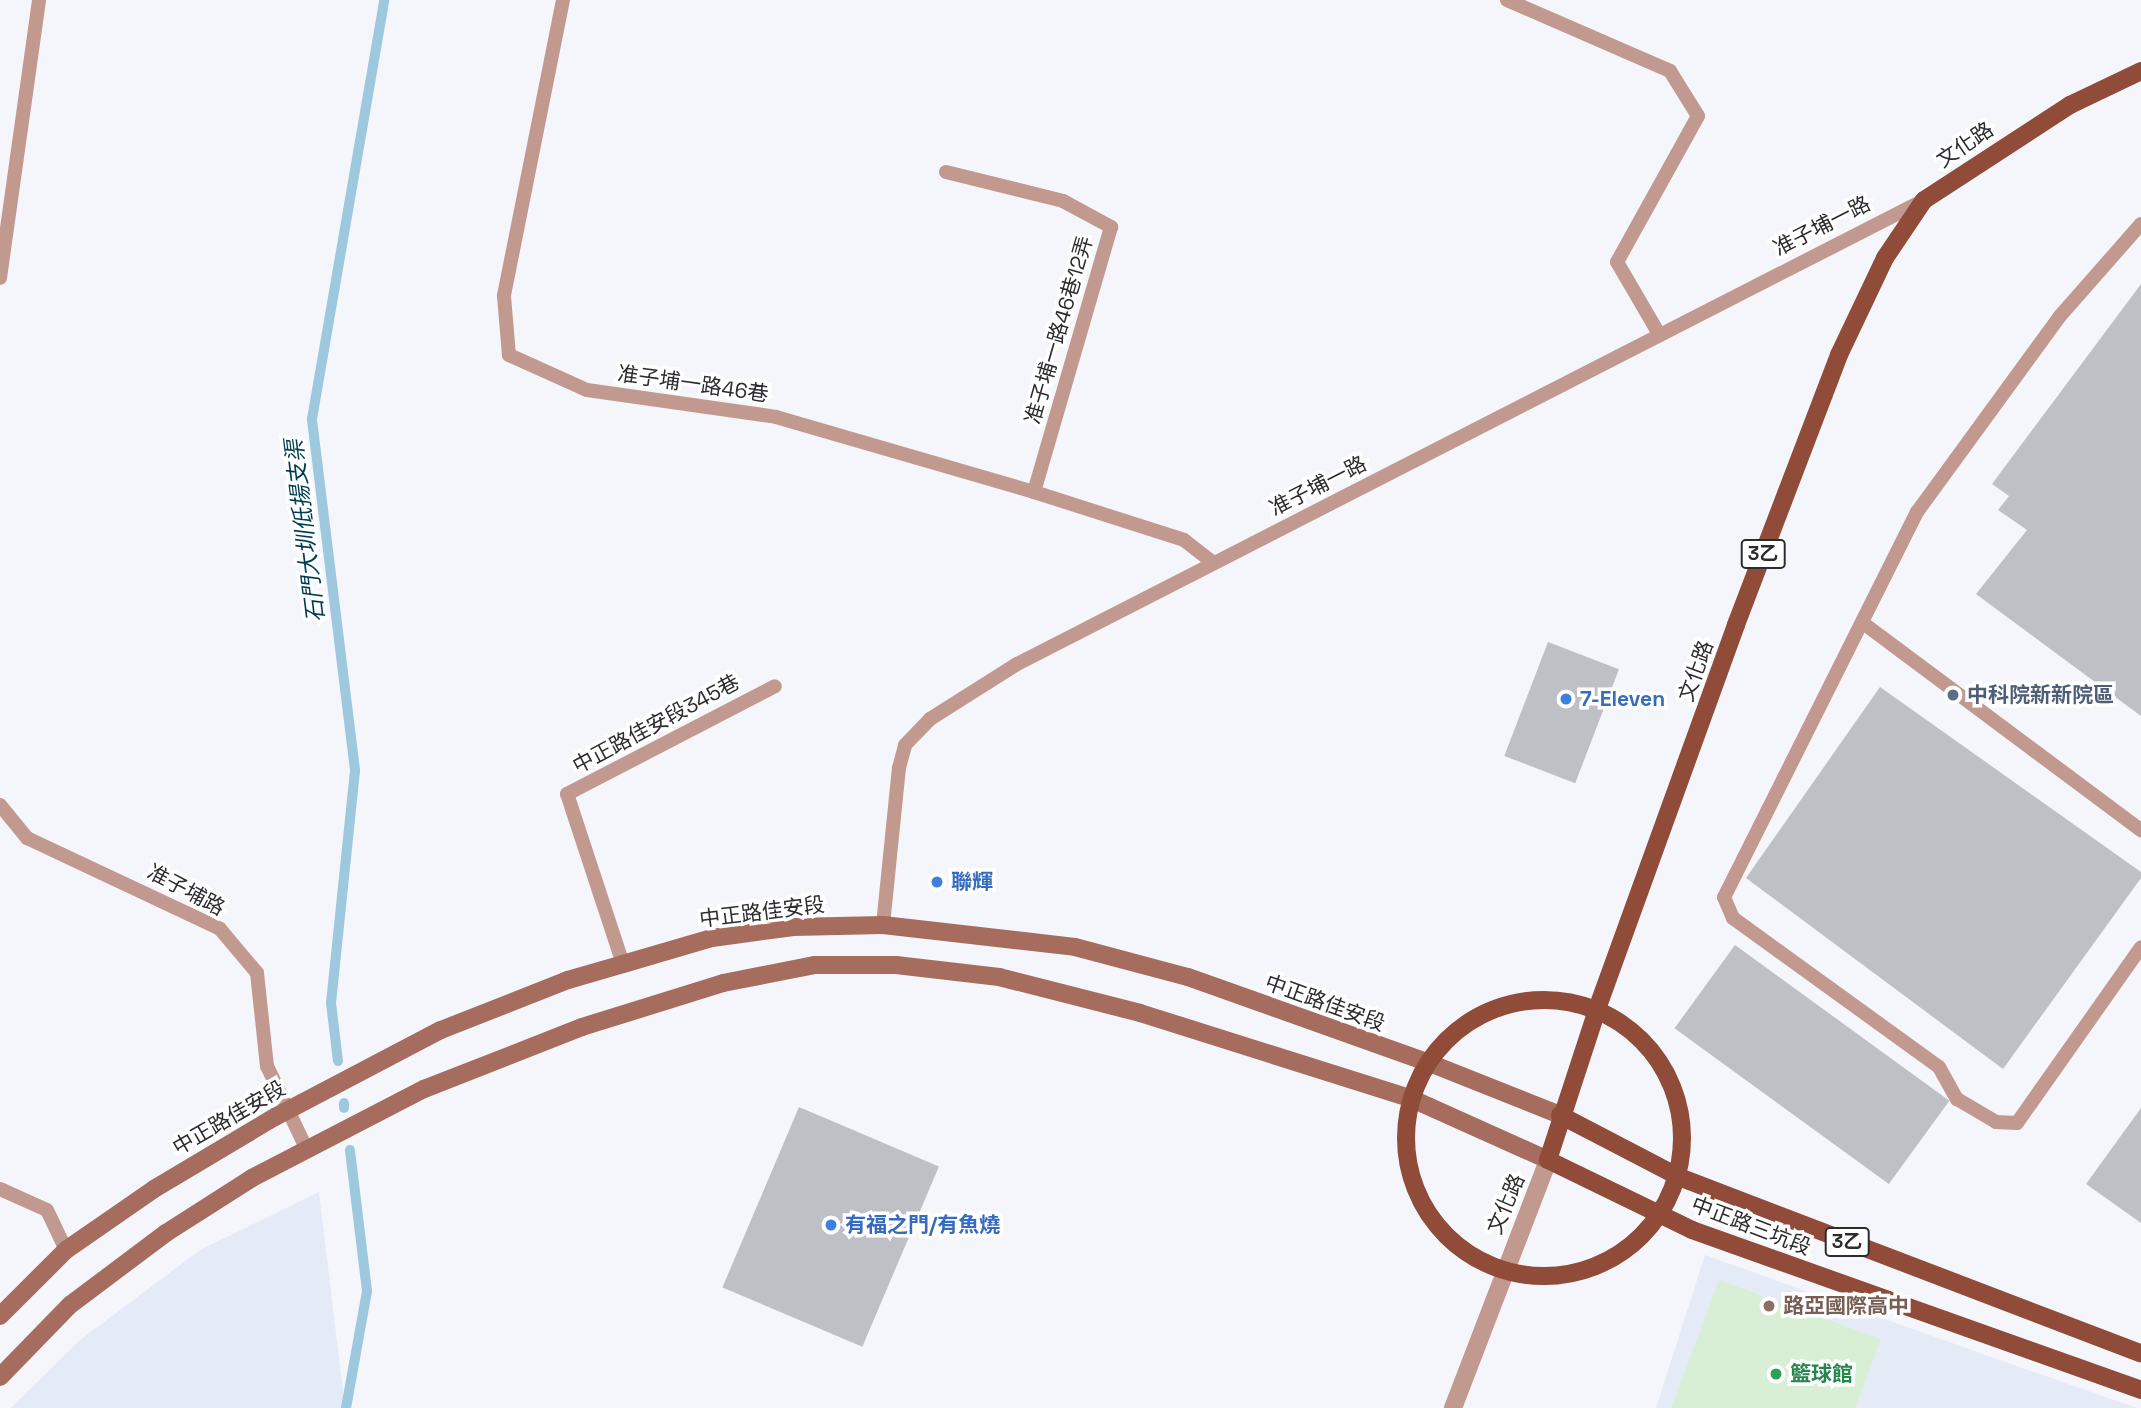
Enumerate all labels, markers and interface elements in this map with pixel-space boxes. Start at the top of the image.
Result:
street label: 文化路 [1932,117,1998,173]
street label: 准子埔一路 [1770,191,1874,261]
street label: 准子埔一路46巷12弄 [1020,233,1098,427]
street label: 准子埔一路46巷 [616,361,770,407]
water label: 石門大圳低揚支渠 [280,438,330,624]
street label: 准子埔一路 [1266,451,1370,521]
road number: 3乙 [1740,538,1786,569]
street label: 文化路 [1673,637,1719,705]
street label: 中正路佳安段345巷 [568,669,744,779]
place label: 中科院新新院區 [1967,682,2114,708]
place label: 7-Eleven [1580,686,1665,712]
marker: 中科院新新院區 [1945,687,1961,703]
marker: 7-Eleven [1558,691,1574,707]
street label: 准子埔路 [143,859,229,921]
place label: 聯輝 [951,869,993,895]
marker: 聯輝 [929,874,945,890]
street label: 中正路佳安段 [698,892,826,932]
street label: 中正路佳安段 [1261,970,1389,1036]
street label: 中正路佳安段 [168,1076,290,1160]
street label: 文化路 [1482,1170,1530,1238]
street label: 中正路三坑段 [1688,1192,1814,1260]
place label: 有福之門/有魚燒 [845,1212,1000,1238]
marker: 有福之門/有魚燒 [823,1217,839,1233]
road number: 3乙 [1824,1226,1870,1258]
place label: 路亞國際高中 [1783,1293,1909,1319]
marker: 路亞國際高中 [1761,1298,1777,1314]
place label: 籃球館 [1790,1361,1853,1387]
marker: 籃球館 [1768,1366,1784,1382]

